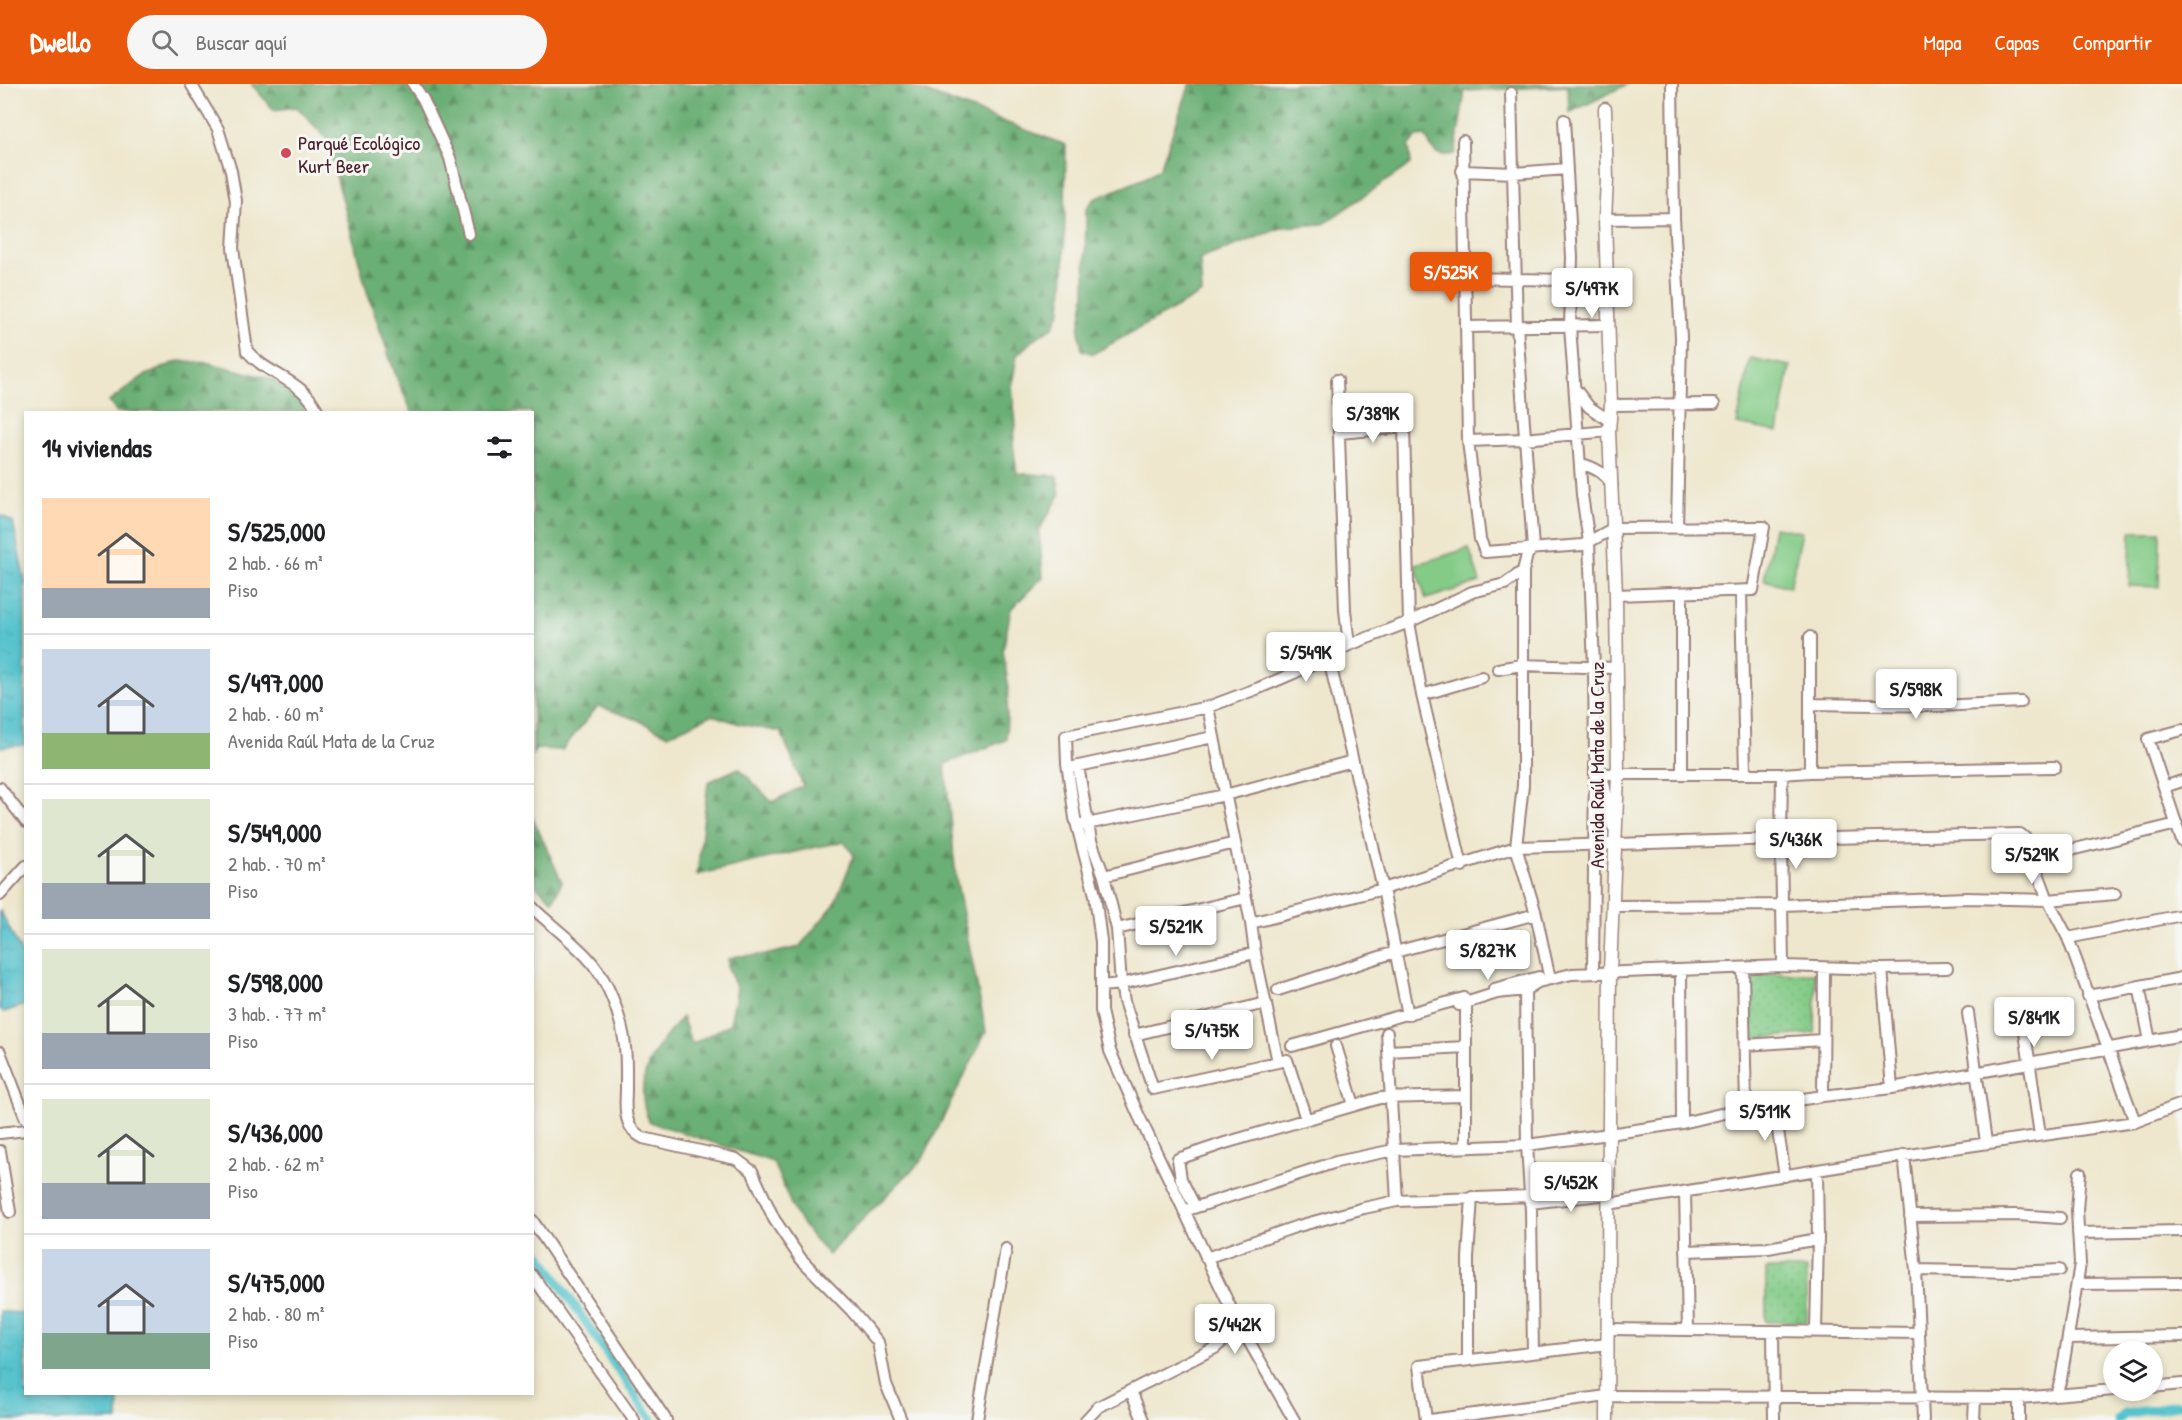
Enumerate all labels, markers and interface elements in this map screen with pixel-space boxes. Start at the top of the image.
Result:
search box [127,15,547,69]
text: Dwello [30,23,91,61]
icon: search [148,26,181,59]
text: Buscar aquí [196,27,287,57]
text: Mapa [1923,28,1961,57]
text: Capas [1994,28,2039,57]
text: Compartir [2072,28,2152,57]
place label: Parqué Ecológico Kurt Beer [298,129,420,179]
marker: Parqué Ecológico Kurt Beer [279,146,293,160]
pin: S/525K [1402,252,1500,303]
text: S/525K [1424,258,1478,285]
pin: S/497K [1543,268,1641,319]
text: S/497K [1566,274,1618,301]
pin: S/389K [1324,393,1422,444]
text: S/389K [1346,399,1400,426]
text: 14 viviendas [42,430,152,465]
icon: filters [483,431,516,464]
text: S/525,000 [228,514,325,549]
icon: home [90,522,162,594]
text: 2 hab. · 66 m² [228,549,323,576]
text: Piso [228,576,258,603]
pin: S/549K [1257,632,1355,683]
text: S/549K [1280,638,1332,665]
street label: Avenida Raúl Mata de la Cruz [1583,661,1610,868]
text: S/497,000 [228,665,323,700]
pin: S/598K [1867,669,1965,720]
icon: home [90,673,162,745]
text: S/598K [1890,675,1942,702]
text: 2 hab. · 60 m² [228,700,324,727]
text: Avenida Raúl Mata de la Cruz [228,727,435,754]
text: S/549,000 [228,815,321,850]
pin: S/436K [1747,819,1845,870]
icon: home [90,823,162,895]
text: S/436K [1770,825,1822,852]
pin: S/529K [1983,834,2081,885]
text: S/529K [2005,840,2059,867]
text: 2 hab. · 70 m² [228,850,326,877]
text: Piso [228,877,258,904]
pin: S/521K [1127,906,1225,957]
text: S/521K [1149,912,1203,939]
pin: S/827K [1439,930,1537,981]
text: S/827K [1460,936,1516,963]
text: S/598,000 [228,965,323,1000]
icon: home [90,973,162,1045]
pin: S/841K [1985,997,2083,1048]
text: 3 hab. · 77 m² [228,1000,326,1027]
text: S/841K [2008,1003,2060,1030]
pin: S/475K [1163,1010,1261,1061]
text: S/475K [1185,1016,1239,1043]
text: Piso [228,1027,258,1054]
pin: S/511K [1716,1091,1814,1142]
text: S/511K [1739,1097,1791,1124]
text: S/436,000 [228,1115,323,1150]
icon: home [90,1123,162,1195]
text: 2 hab. · 62 m² [228,1150,324,1177]
pin: S/452K [1522,1162,1620,1213]
text: S/452K [1544,1168,1598,1195]
text: Piso [228,1177,258,1204]
text: S/475,000 [228,1265,325,1300]
icon: home [90,1273,162,1345]
text: 2 hab. · 80 m² [228,1300,324,1327]
pin: S/442K [1186,1304,1284,1355]
text: S/442K [1209,1310,1261,1337]
text: Piso [228,1327,258,1354]
map controls [2103,1341,2163,1401]
button: layers [2103,1341,2163,1401]

